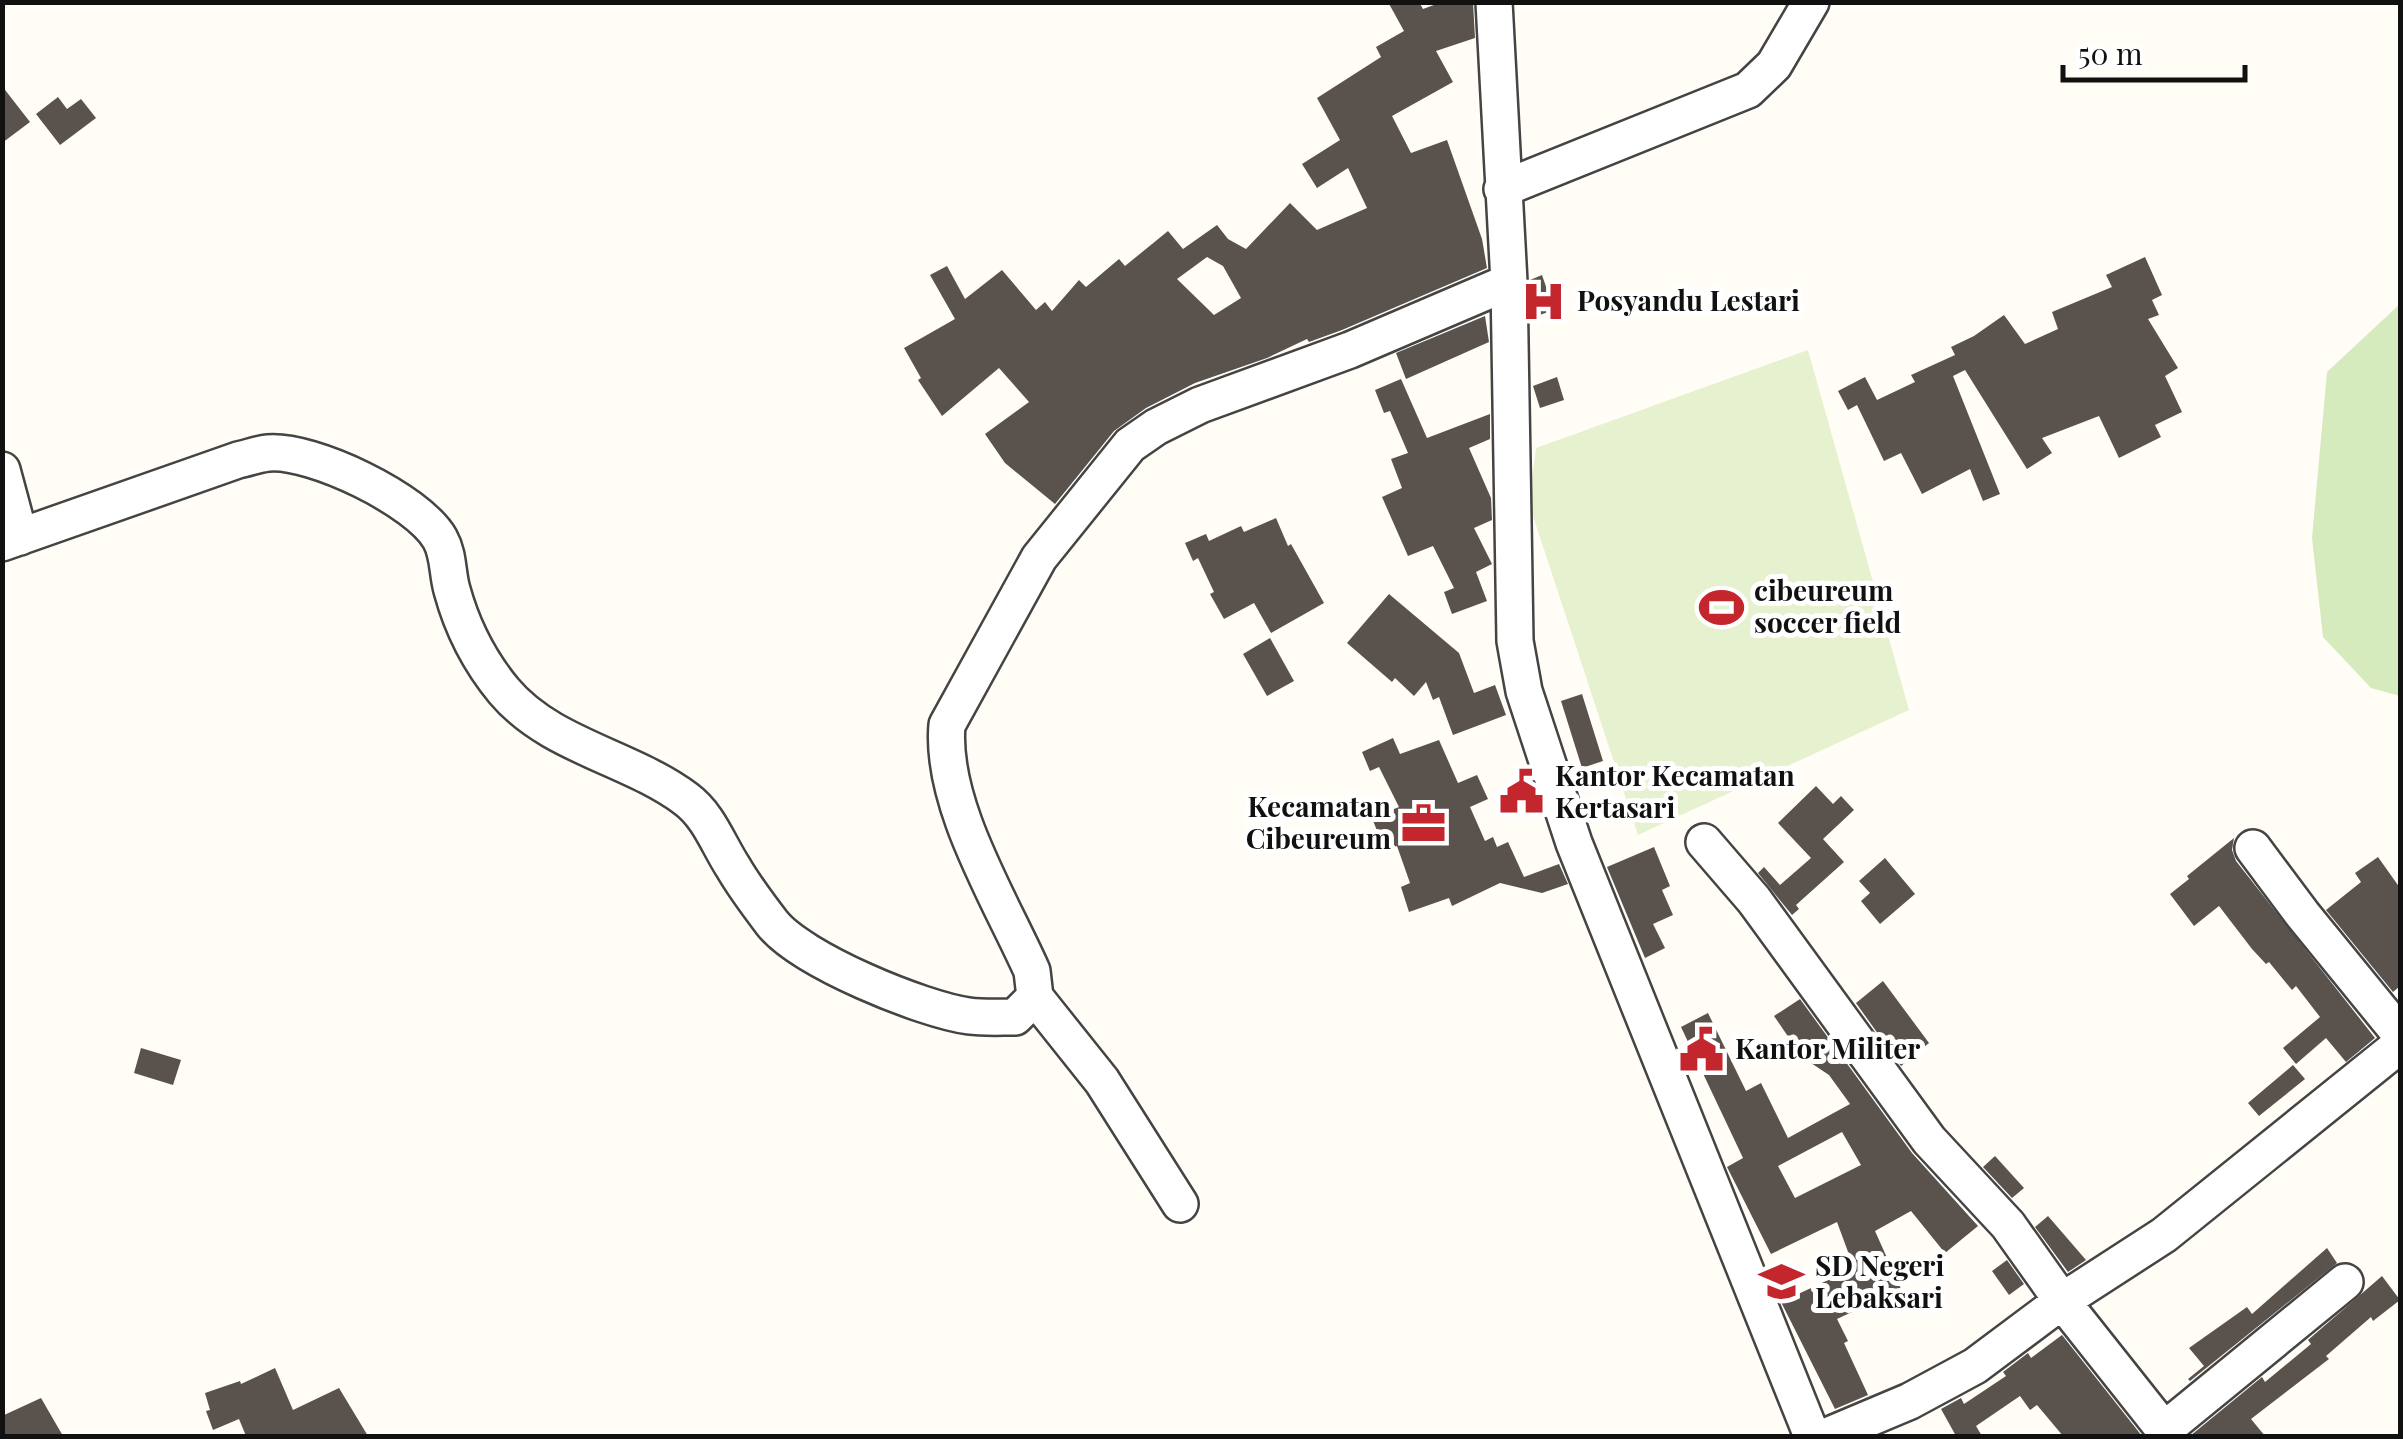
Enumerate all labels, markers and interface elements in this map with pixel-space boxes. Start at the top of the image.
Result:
scale bar [2063,20,2246,82]
text: 50 m [2078,33,2143,73]
hospital icon: Posyandu Lestari [1520,277,1568,325]
place label: Posyandu Lestari [1577,281,1800,318]
place label: cibeureum soccer field [1754,571,1902,640]
sports icon: cibeureum soccer field [1697,583,1745,631]
place label: Kantor Kecamatan Kertasari [1555,756,1795,825]
public building icon: Kantor Kecamatan Kertasari [1498,768,1546,816]
place label: Kecamatan Cibeureum [1246,787,1391,856]
office icon: Kecamatan Cibeureum [1400,799,1448,847]
public building icon: Kantor Militer [1678,1025,1726,1073]
place label: Kantor Militer [1735,1029,1920,1066]
place label: SD Negeri Lebaksari [1815,1246,1944,1315]
school or university icon: SD Negeri Lebaksari [1758,1258,1806,1306]

